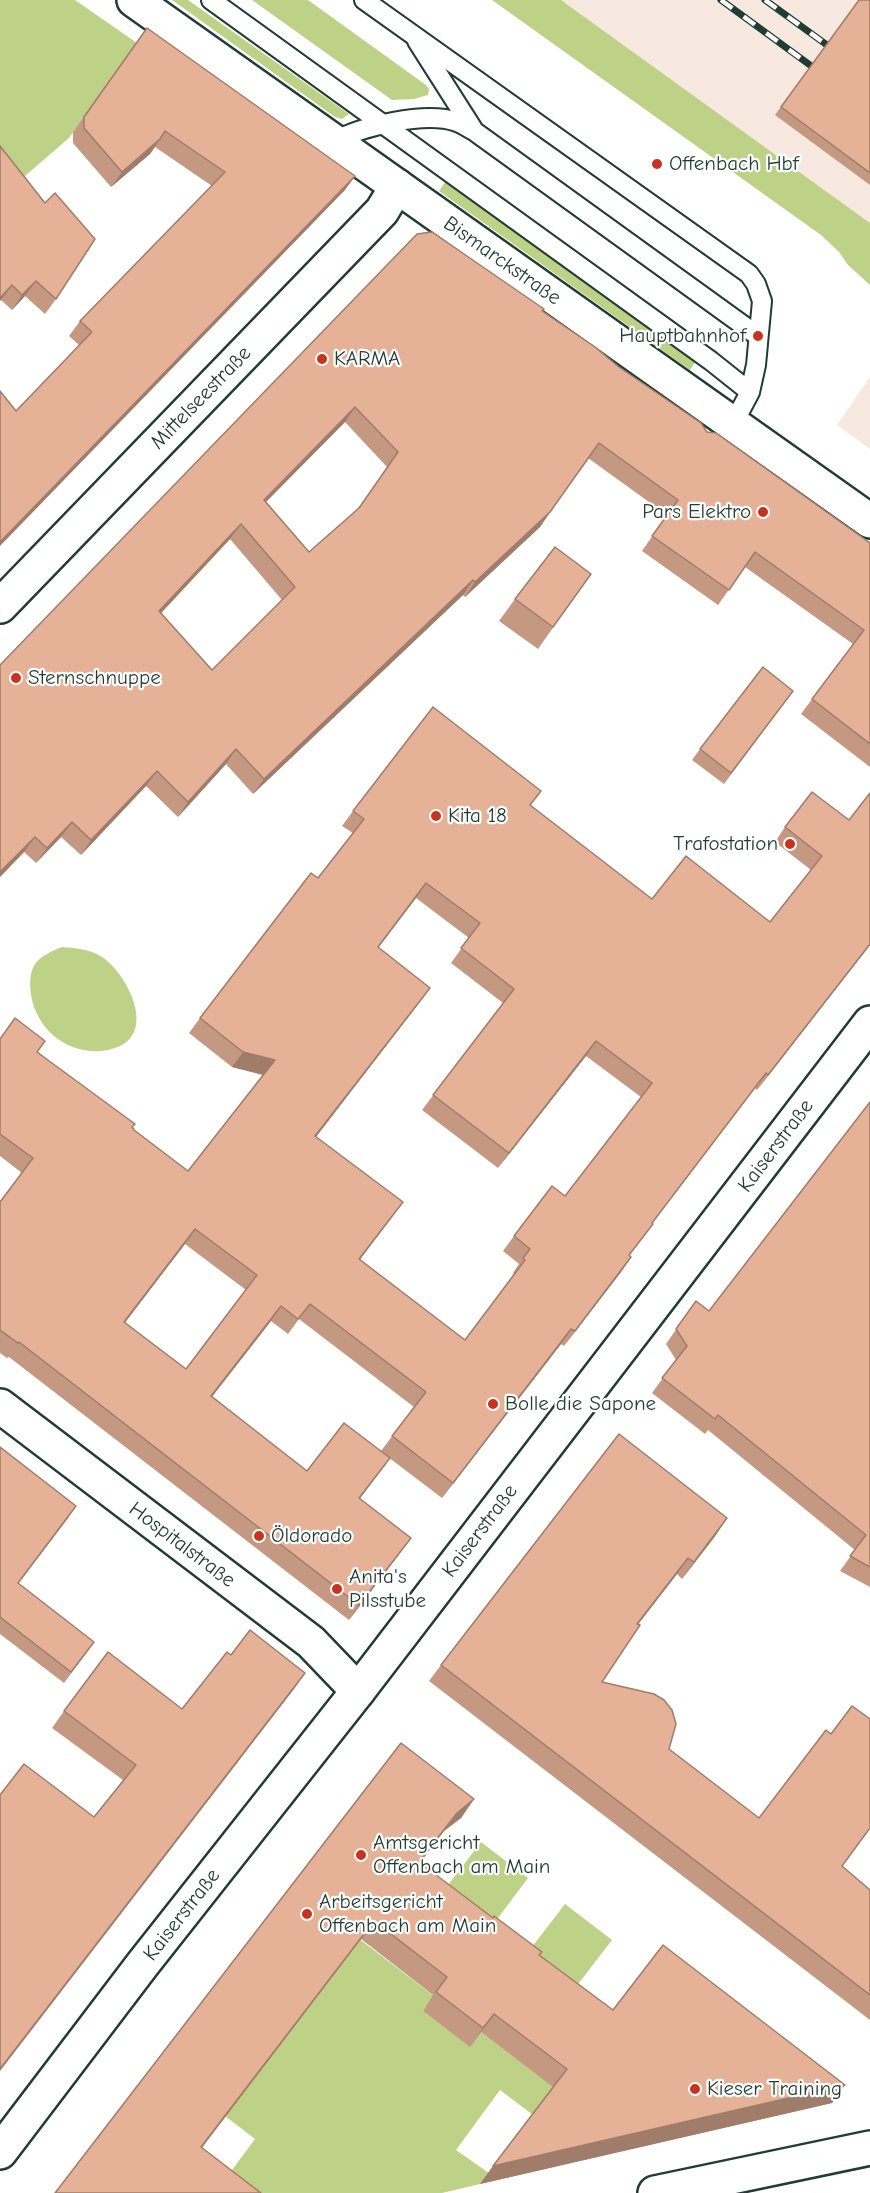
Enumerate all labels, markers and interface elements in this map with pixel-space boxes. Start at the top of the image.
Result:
place label: Offenbach Hbf [669,151,799,177]
marker: Offenbach Hbf [650,157,664,171]
street label: Bismarckstraße [438,211,566,311]
place label: Hauptbahnhof [619,323,746,349]
marker: Hauptbahnhof [751,329,765,343]
street label: Mittelseestraße [146,341,256,455]
place label: KARMA [334,346,400,372]
marker: KARMA [315,352,329,366]
place label: Pars Elektro [642,499,751,525]
marker: Pars Elektro [756,505,770,519]
place label: Sternschnuppe [28,665,161,691]
marker: Sternschnuppe [9,671,23,685]
place label: Kita 18 [448,803,507,829]
marker: Kita 18 [429,809,443,823]
place label: Trafostation [673,831,778,857]
marker: Trafostation [783,837,797,851]
street label: Kaiserstraße [733,1095,819,1197]
place label: Bolle die Sapone [505,1391,656,1417]
marker: Bolle die Sapone [486,1397,500,1411]
street label: Kaiserstraße [437,1480,523,1582]
street label: Hospitalstraße [124,1497,240,1593]
place label: Öldorado [271,1523,352,1549]
marker: Öldorado [252,1529,266,1543]
place label: Anita's Pilsstube [349,1564,426,1614]
marker: Anita's Pilsstube [330,1582,344,1596]
place label: Amtsgericht Offenbach am Main [373,1830,550,1880]
marker: Amtsgericht Offenbach am Main [354,1848,368,1862]
street label: Kaiserstraße [138,1864,226,1966]
place label: Arbeitsgericht Offenbach am Main [319,1889,496,1939]
marker: Arbeitsgericht Offenbach am Main [300,1907,314,1921]
place label: Kieser Training [707,2076,842,2102]
marker: Kieser Training [688,2082,702,2096]

